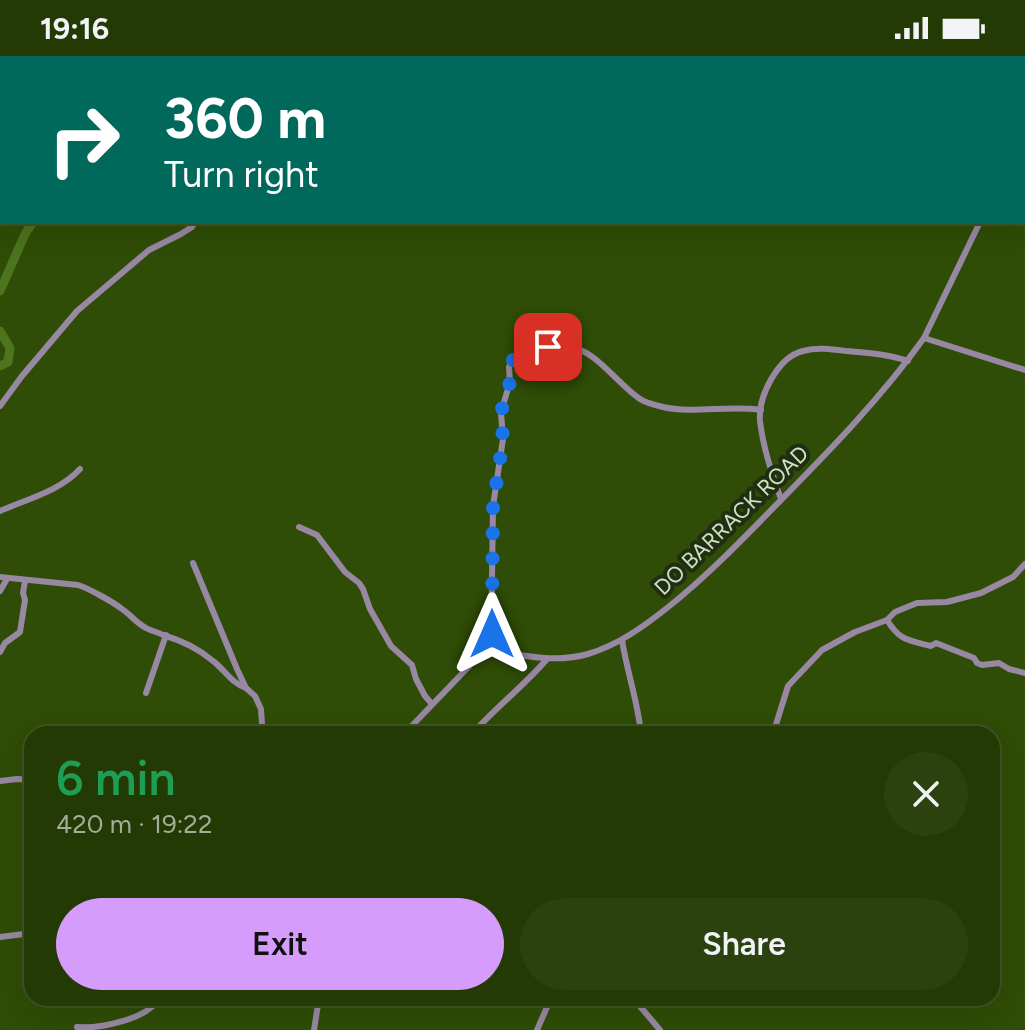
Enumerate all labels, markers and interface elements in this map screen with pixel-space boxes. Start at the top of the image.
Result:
text: 19:16 [40,10,109,47]
text: 360 m [164,85,326,152]
icon: right [32,88,136,192]
text: Turn right [164,153,319,196]
pin [514,313,582,381]
icon: arrive [526,325,570,369]
street label: DO BARRACK ROAD [649,440,814,601]
position arrow [450,592,534,676]
text: 6 min [56,749,176,807]
button: close [884,752,968,836]
text: 420 m · 19:22 [56,808,212,840]
button: Exit [56,898,504,990]
button: Share [520,898,968,990]

